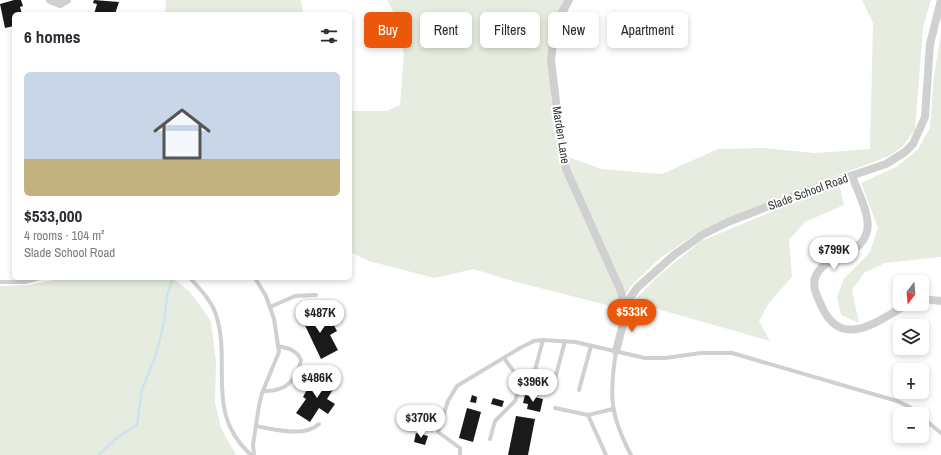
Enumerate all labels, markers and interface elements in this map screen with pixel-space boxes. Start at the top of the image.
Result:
chip: Buy [364,12,412,48]
chip: Rent [420,12,472,48]
chip: Filters [480,12,540,48]
chip: New [548,12,599,48]
chip: Apartment [607,12,688,48]
text: 6 homes [24,25,81,48]
icon: filters [318,25,340,47]
icon: home [146,98,218,170]
street label: Marden Lane [549,105,573,165]
street label: Slade School Road [766,170,850,214]
text: $533,000 [24,204,82,227]
text: 4 rooms · 104 m² [24,227,105,244]
pin: $799K [806,237,862,271]
text: $799K [818,241,850,258]
text: Slade School Road [24,244,115,261]
north arrow [893,275,929,311]
map controls [893,275,929,443]
pin: $533K [604,299,660,333]
pin: $487K [292,300,348,334]
text: $533K [616,303,648,320]
text: $487K [304,304,336,321]
button: layers [893,319,929,355]
button: + [893,363,929,399]
pin: $486K [289,365,345,399]
text: $486K [301,369,333,386]
pin: $396K [505,369,561,403]
text: $396K [517,373,549,390]
pin: $370K [393,405,449,439]
button: − [893,407,929,443]
text: $370K [405,409,437,426]

